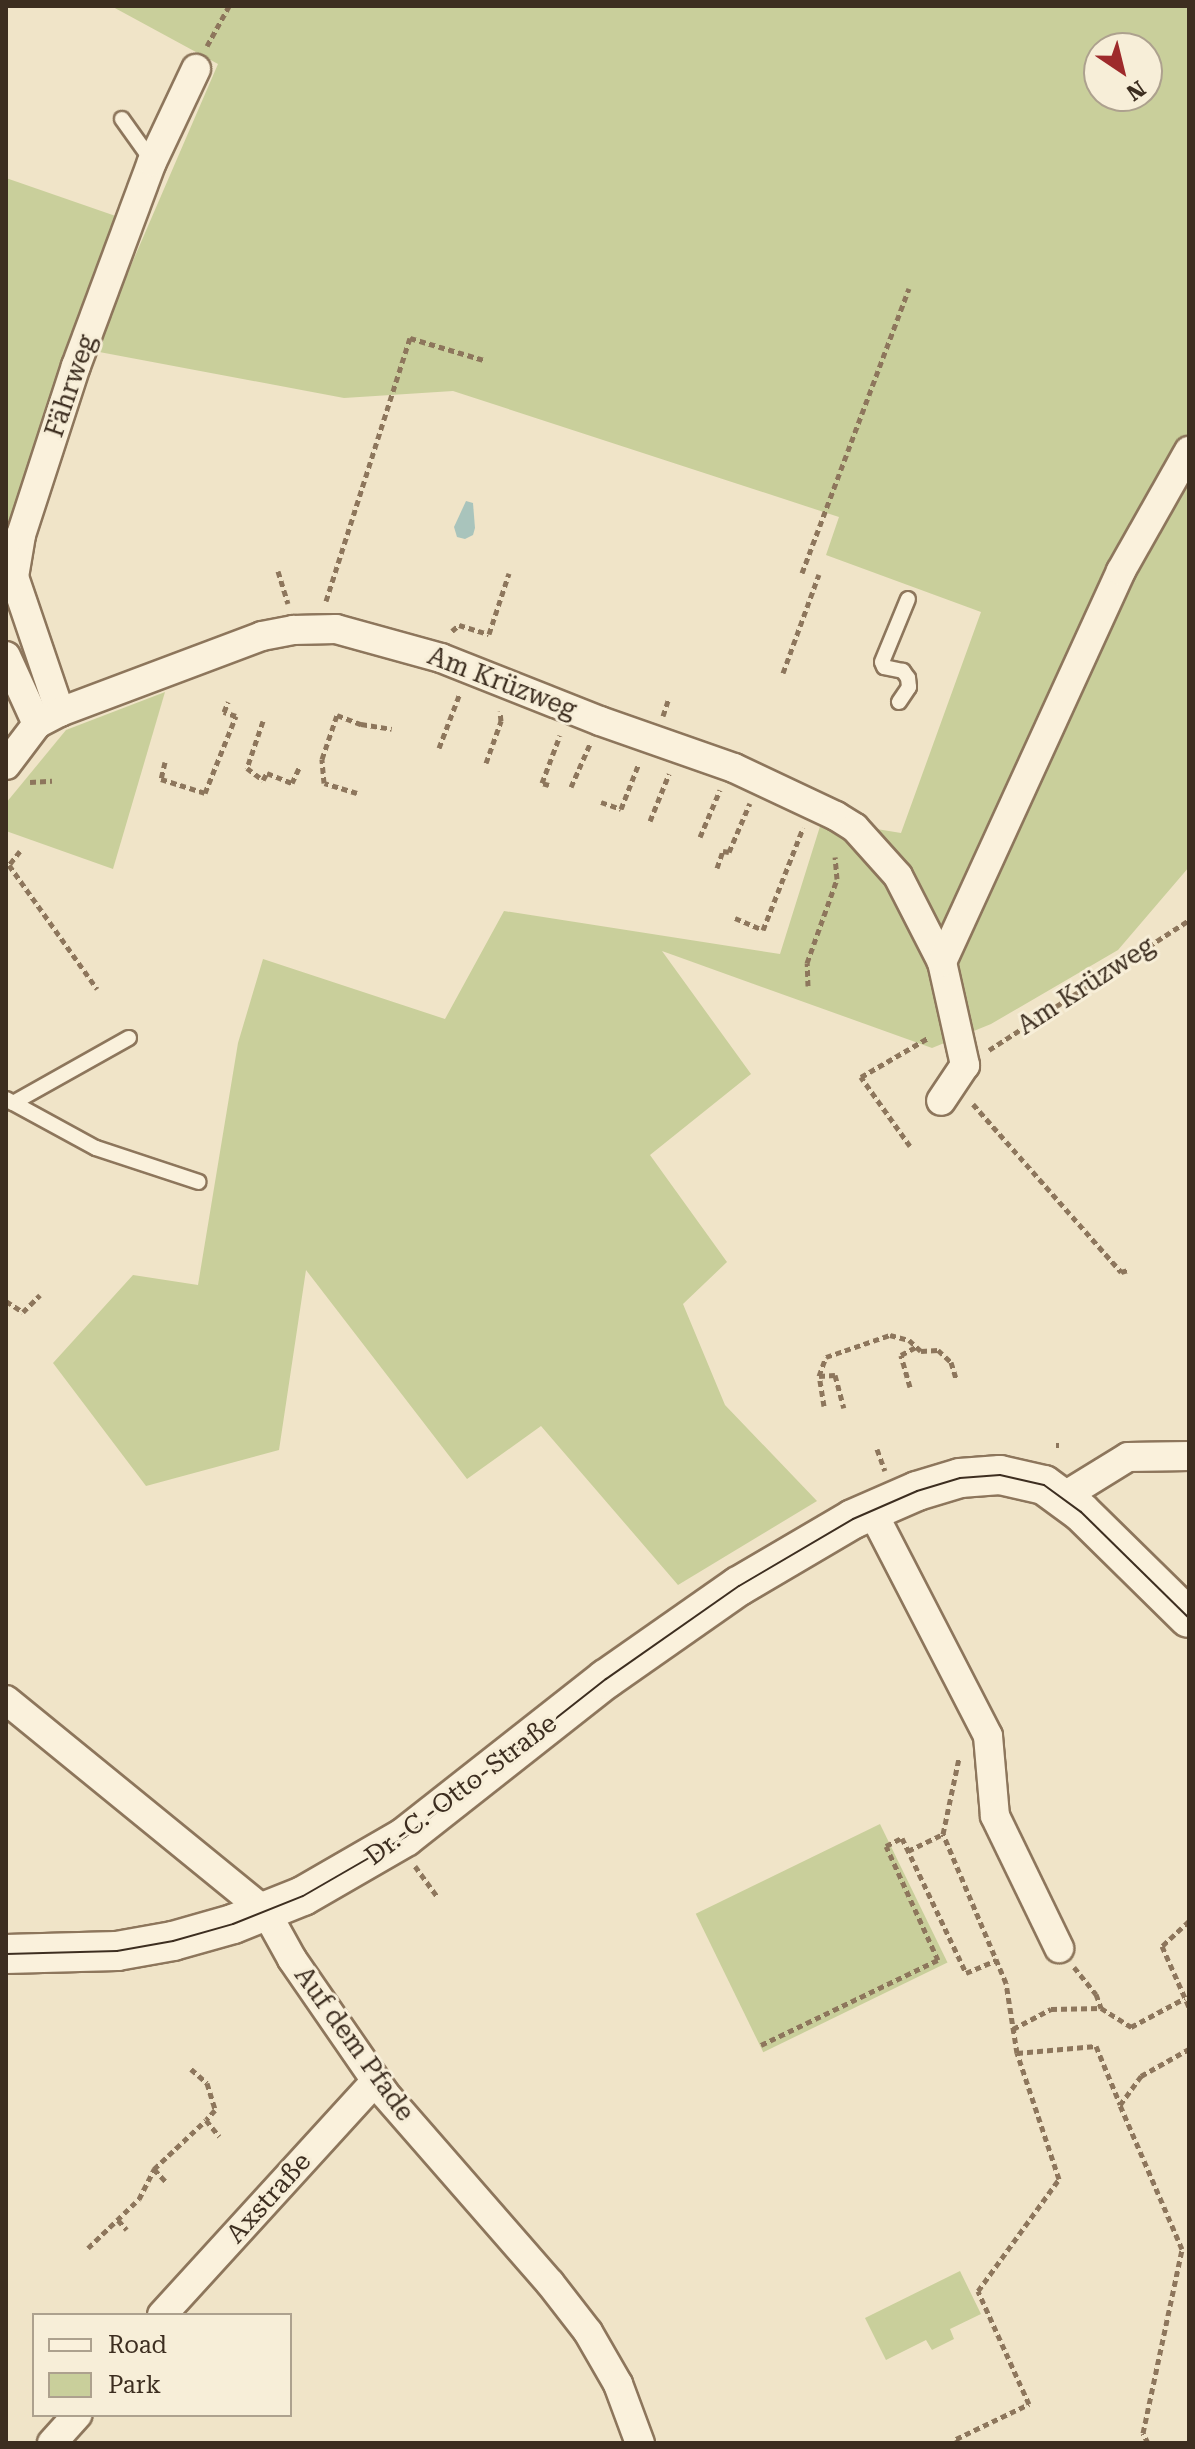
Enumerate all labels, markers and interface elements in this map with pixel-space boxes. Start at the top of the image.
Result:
north arrow [1083,32,1163,112]
text: N [1122,75,1150,106]
street label: Fährweg [39,331,103,441]
street label: Am Krüzweg [423,640,581,726]
street label: Am Krüzweg [1012,930,1160,1042]
street label: Dr.-C.-Otto-Straße [359,1708,563,1872]
street label: Auf dem Pfade [288,1961,420,2127]
street label: Axstraße [220,2146,318,2250]
legend [32,2313,292,2417]
text: Road [108,2331,167,2359]
text: Park [108,2371,161,2399]

